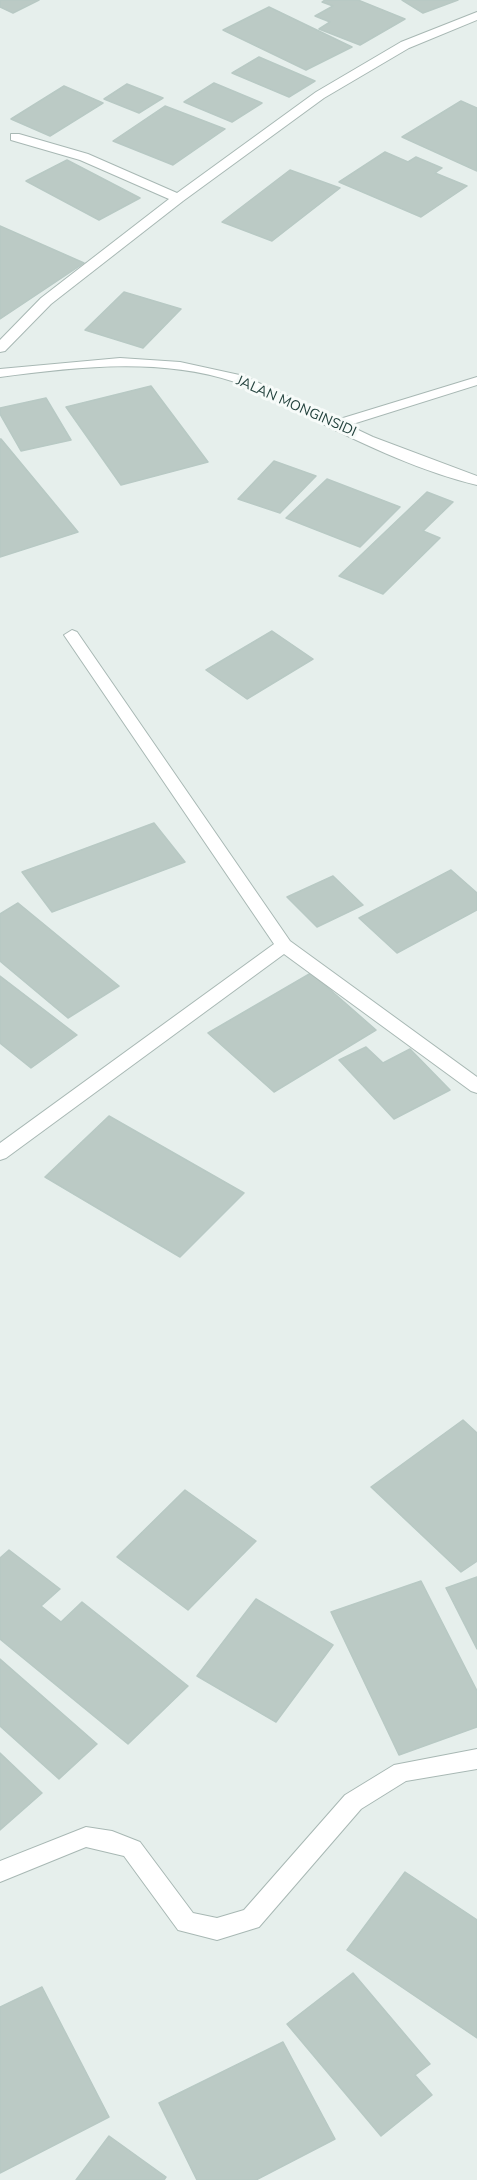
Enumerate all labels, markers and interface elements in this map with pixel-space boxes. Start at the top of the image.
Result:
street label: JALAN MONGINSIDI [233,373,359,441]

